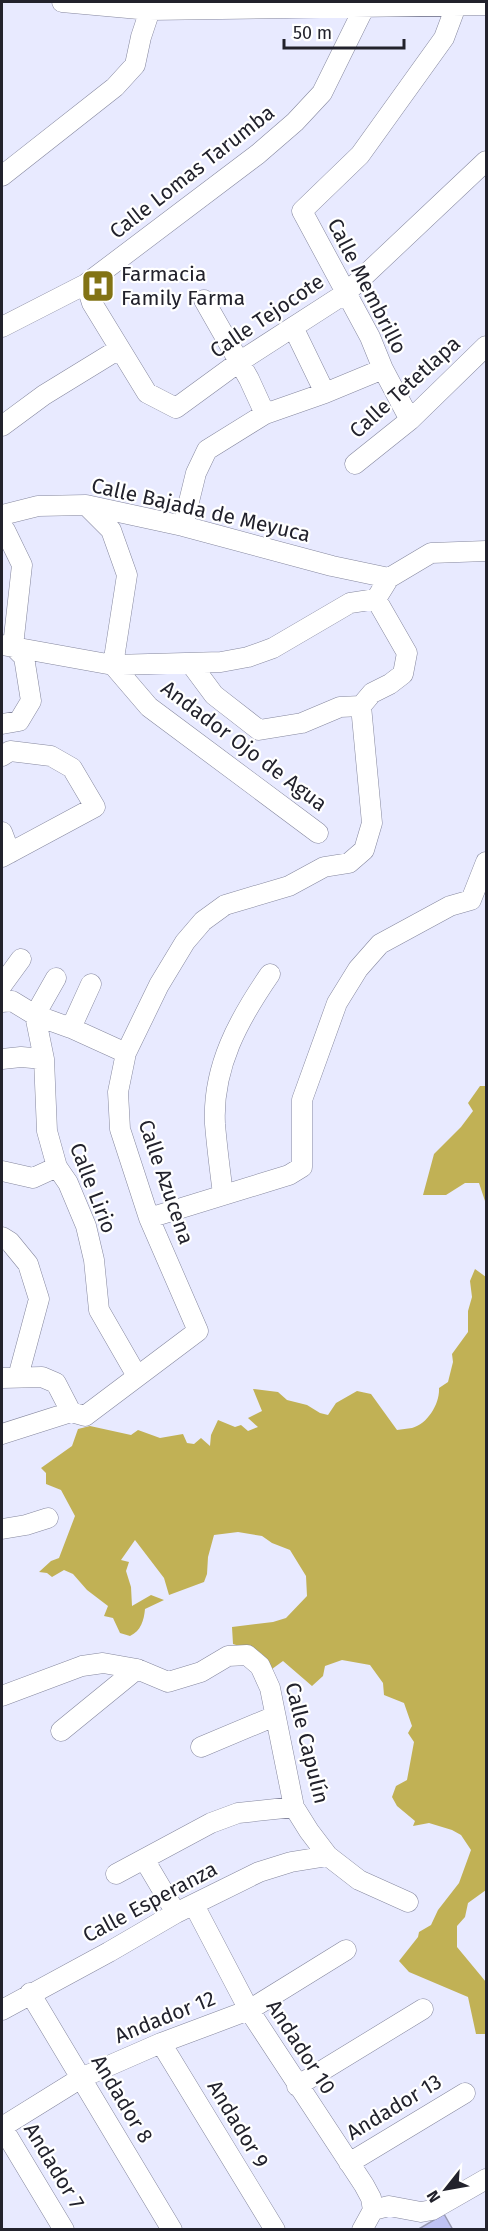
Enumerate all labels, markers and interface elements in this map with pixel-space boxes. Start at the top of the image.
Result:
scale bar [284,12,404,50]
text: 50 m [293,22,332,44]
street label: Calle Lomas Tarumba [104,100,280,244]
street label: Calle Membrillo [322,214,412,358]
place label: Farmacia Family Farma [121,261,245,311]
hospital icon: Farmacia Family Farma [80,268,116,304]
street label: Calle Tejocote [205,268,329,364]
street label: Calle Tetetlapa [344,330,466,444]
street label: Calle Bajada de Meyuca [89,472,313,548]
street label: Andador Ojo de Agua [156,675,332,817]
street label: Calle Azucena [133,1116,199,1248]
street label: Calle Lirio [64,1139,122,1237]
street label: Calle Capulín [279,1680,335,1806]
street label: Calle Esperanza [78,1856,222,1948]
street label: Andador 12 [111,1985,219,2049]
street label: Andador 10 [261,1995,341,2099]
street label: Andador 8 [86,2050,158,2148]
street label: Andador 13 [342,2068,446,2146]
street label: Andador 9 [202,2075,274,2173]
street label: Andador 7 [18,2118,90,2214]
north arrow [416,2159,476,2219]
text: N [423,2187,444,2206]

